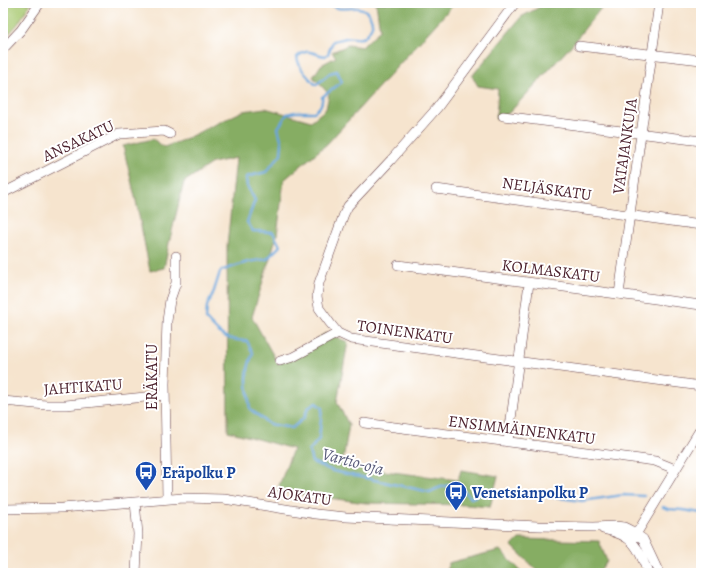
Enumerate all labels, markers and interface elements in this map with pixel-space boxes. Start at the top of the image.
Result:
street label: VATAJANKUJA [607,96,643,197]
street label: ANSAKATU [38,115,118,168]
street label: NELJÄSKATU [501,172,593,206]
street label: KOLMASKATU [501,254,601,288]
street label: TOINENKATU [356,314,454,350]
street label: ERÄKATU [141,343,163,410]
street label: JAHTIKATU [43,373,123,401]
street label: ENSIMMÄINENKATU [447,410,597,450]
water label: Vartio-oja [320,442,386,481]
bus stop icon: Eräpolku P [133,459,159,492]
place label: Eräpolku P [162,462,236,484]
bus stop icon: Venetsianpolku P [443,479,469,512]
street label: AJOKATU [266,481,333,511]
place label: Venetsianpolku P [471,482,589,504]

